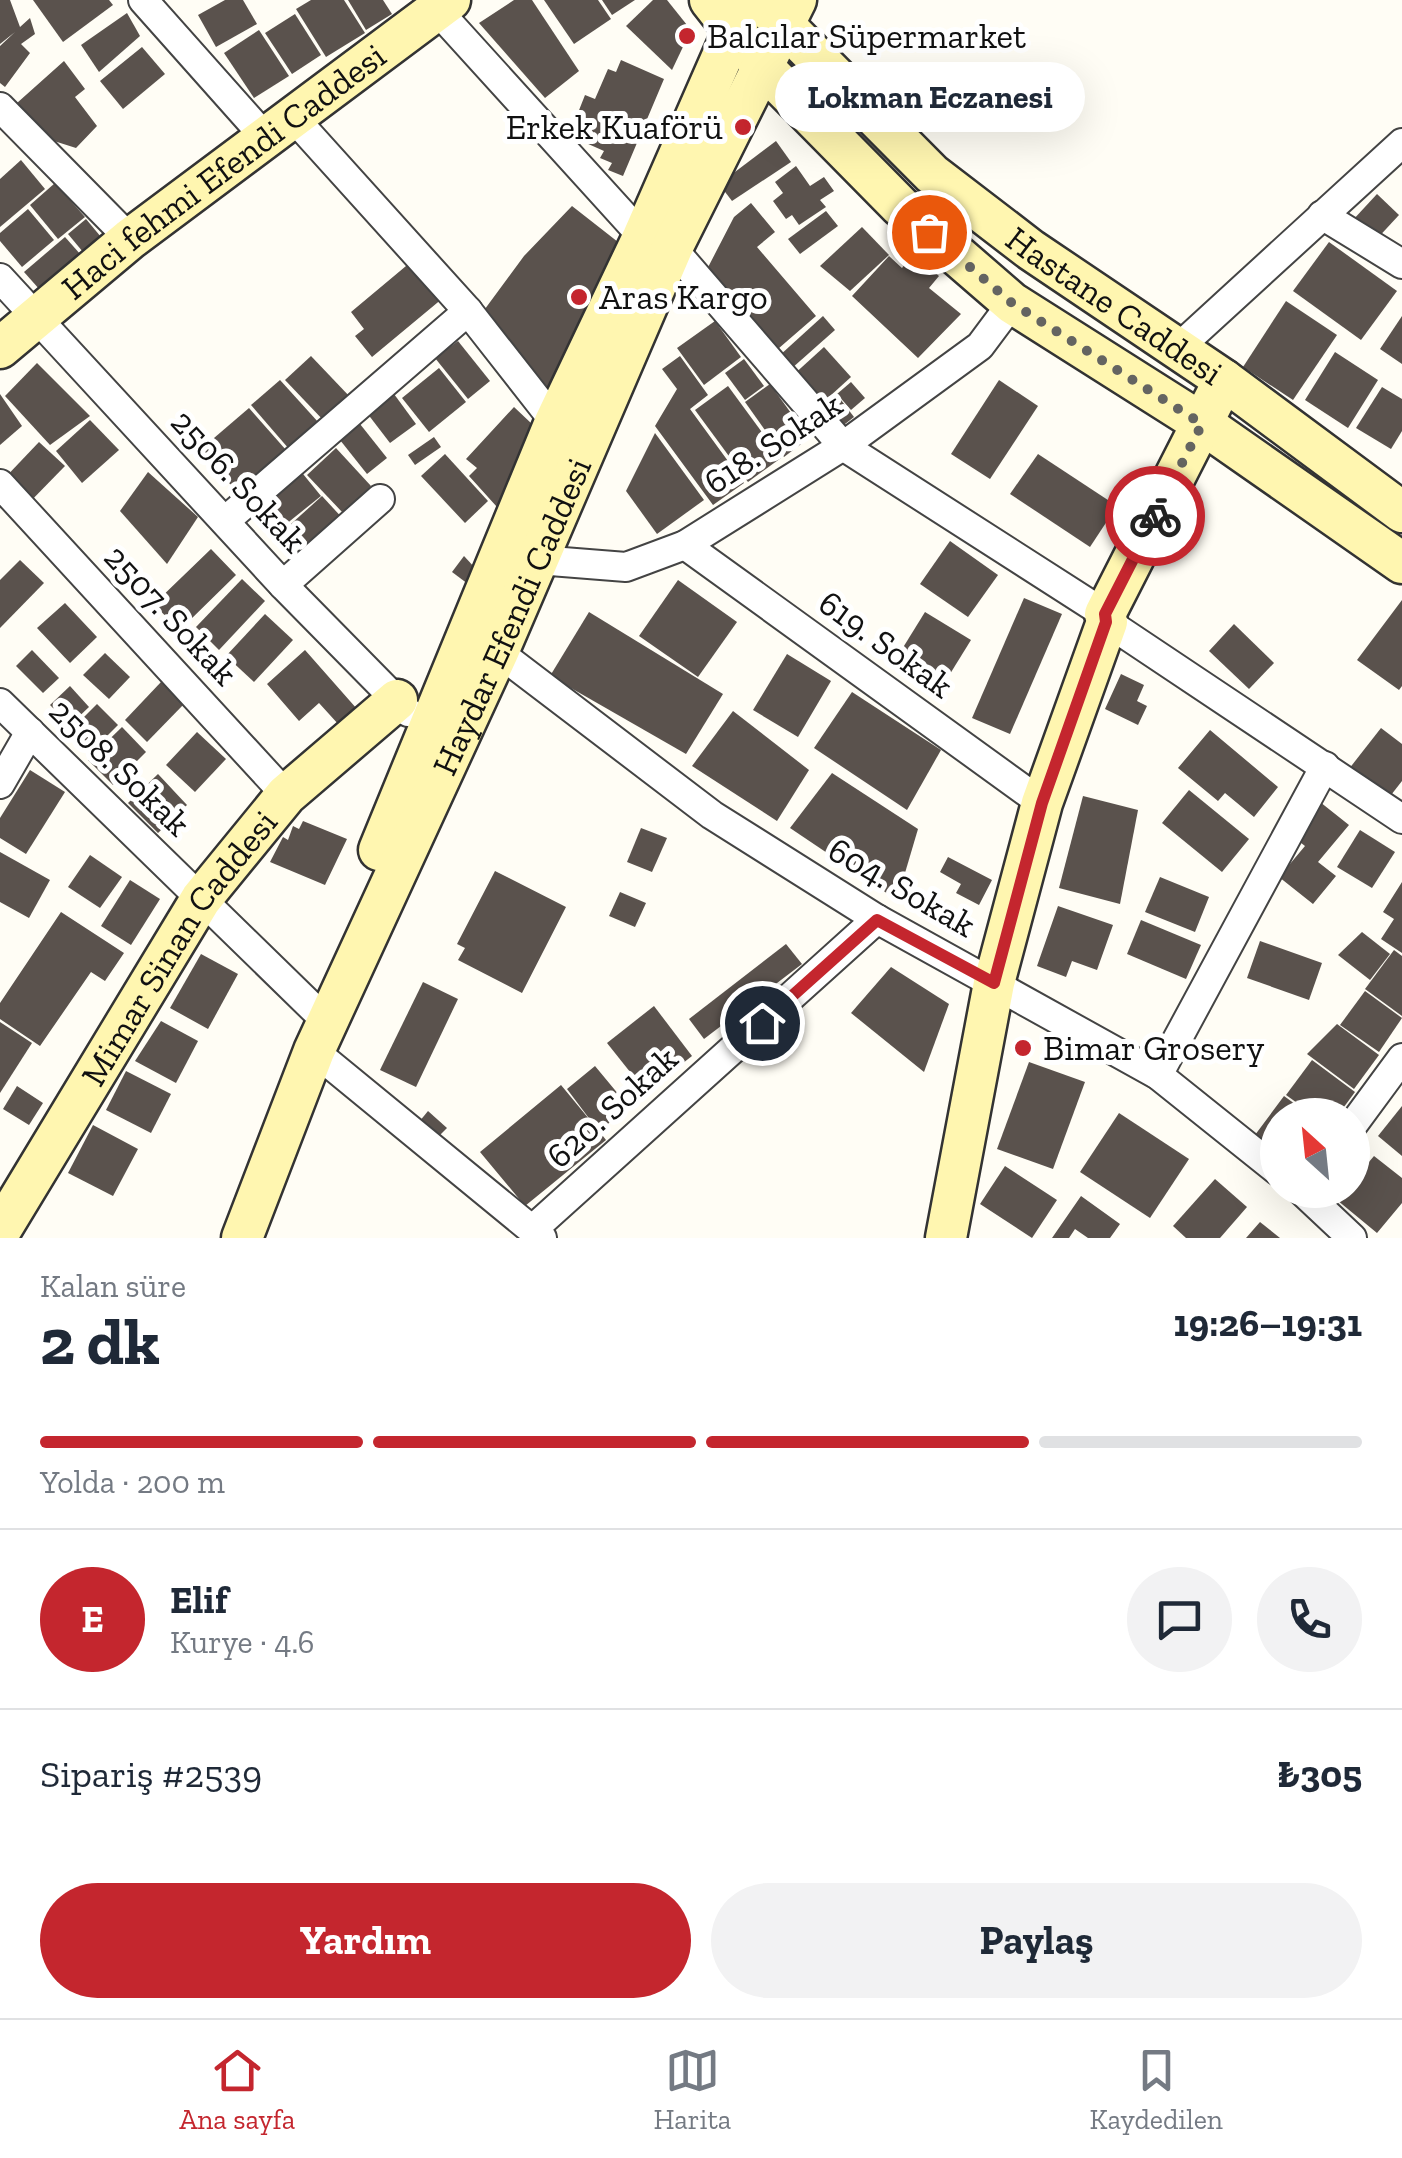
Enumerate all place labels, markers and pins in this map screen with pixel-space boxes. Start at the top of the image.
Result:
place label: Balcılar Süpermarket [707,15,1026,57]
marker: Balcılar Süpermarket [676,25,698,47]
callout: Lokman Eczanesi [774,62,1084,132]
place label: Erkek Kuaförü [506,106,723,148]
marker: Erkek Kuaförü [732,116,754,138]
pin [887,190,972,275]
place label: Aras Kargo [599,276,768,318]
marker: Aras Kargo [568,286,590,308]
pin [720,981,805,1066]
place label: Bimar Grosery [1043,1027,1264,1069]
marker: Bimar Grosery [1012,1037,1034,1059]

